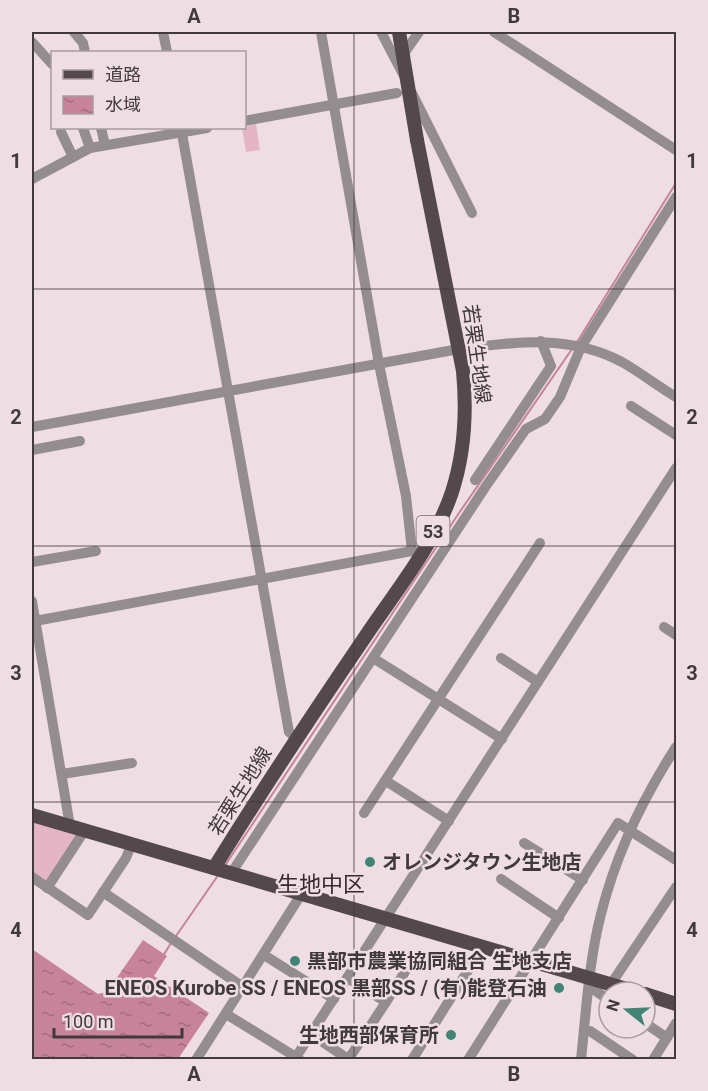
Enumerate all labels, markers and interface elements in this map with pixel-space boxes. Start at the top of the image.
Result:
text: A [187,4,201,28]
text: B [508,4,520,28]
legend [51,51,246,129]
text: 道路 [105,64,141,85]
text: 水域 [105,94,141,115]
text: 1 [10,149,22,173]
text: 1 [686,149,698,173]
street label: 若栗生地線 [458,303,496,405]
text: 2 [10,405,22,429]
text: 2 [686,405,698,429]
road number: 53 [416,516,450,546]
text: 3 [10,661,22,685]
text: 3 [686,661,698,685]
street label: 若栗生地線 [203,742,277,840]
place label: オレンジタウン生地店 [382,850,582,874]
marker: オレンジタウン生地店 [363,855,377,869]
district label: 生地中区 [277,872,365,897]
text: 4 [10,918,22,942]
text: 4 [686,918,698,942]
place label: 黒部市農業協同組合 生地支店 [307,949,572,973]
marker: 黒部市農業協同組合 生地支店 [288,954,302,968]
place label: ENEOS Kurobe SS / ENEOS 黒部SS / (有)能登石油 [105,976,547,1000]
north arrow [597,980,657,1040]
marker: ENEOS Kurobe SS / ENEOS 黒部SS / (有)能登石油 [552,981,566,995]
text: N [602,997,624,1014]
scale bar [54,1001,182,1039]
text: 100 m [63,1011,114,1032]
place label: 生地西部保育所 [299,1023,439,1047]
marker: 生地西部保育所 [444,1028,458,1042]
text: A [187,1062,201,1086]
text: B [508,1062,520,1086]

